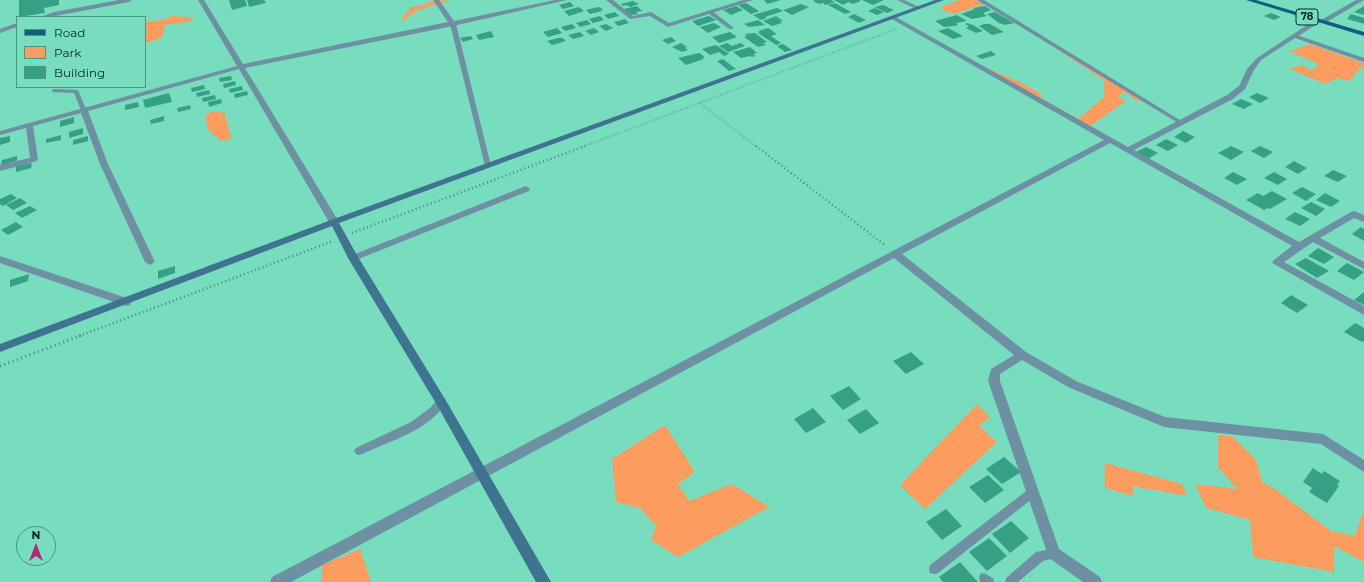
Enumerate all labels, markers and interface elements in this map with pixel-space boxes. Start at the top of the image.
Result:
road number: 78 [1296,9,1318,25]
legend [16,16,146,88]
text: Road [54,25,85,40]
text: Park [54,45,81,60]
text: Building [54,65,105,80]
north arrow [16,526,56,566]
text: N [32,528,40,542]

